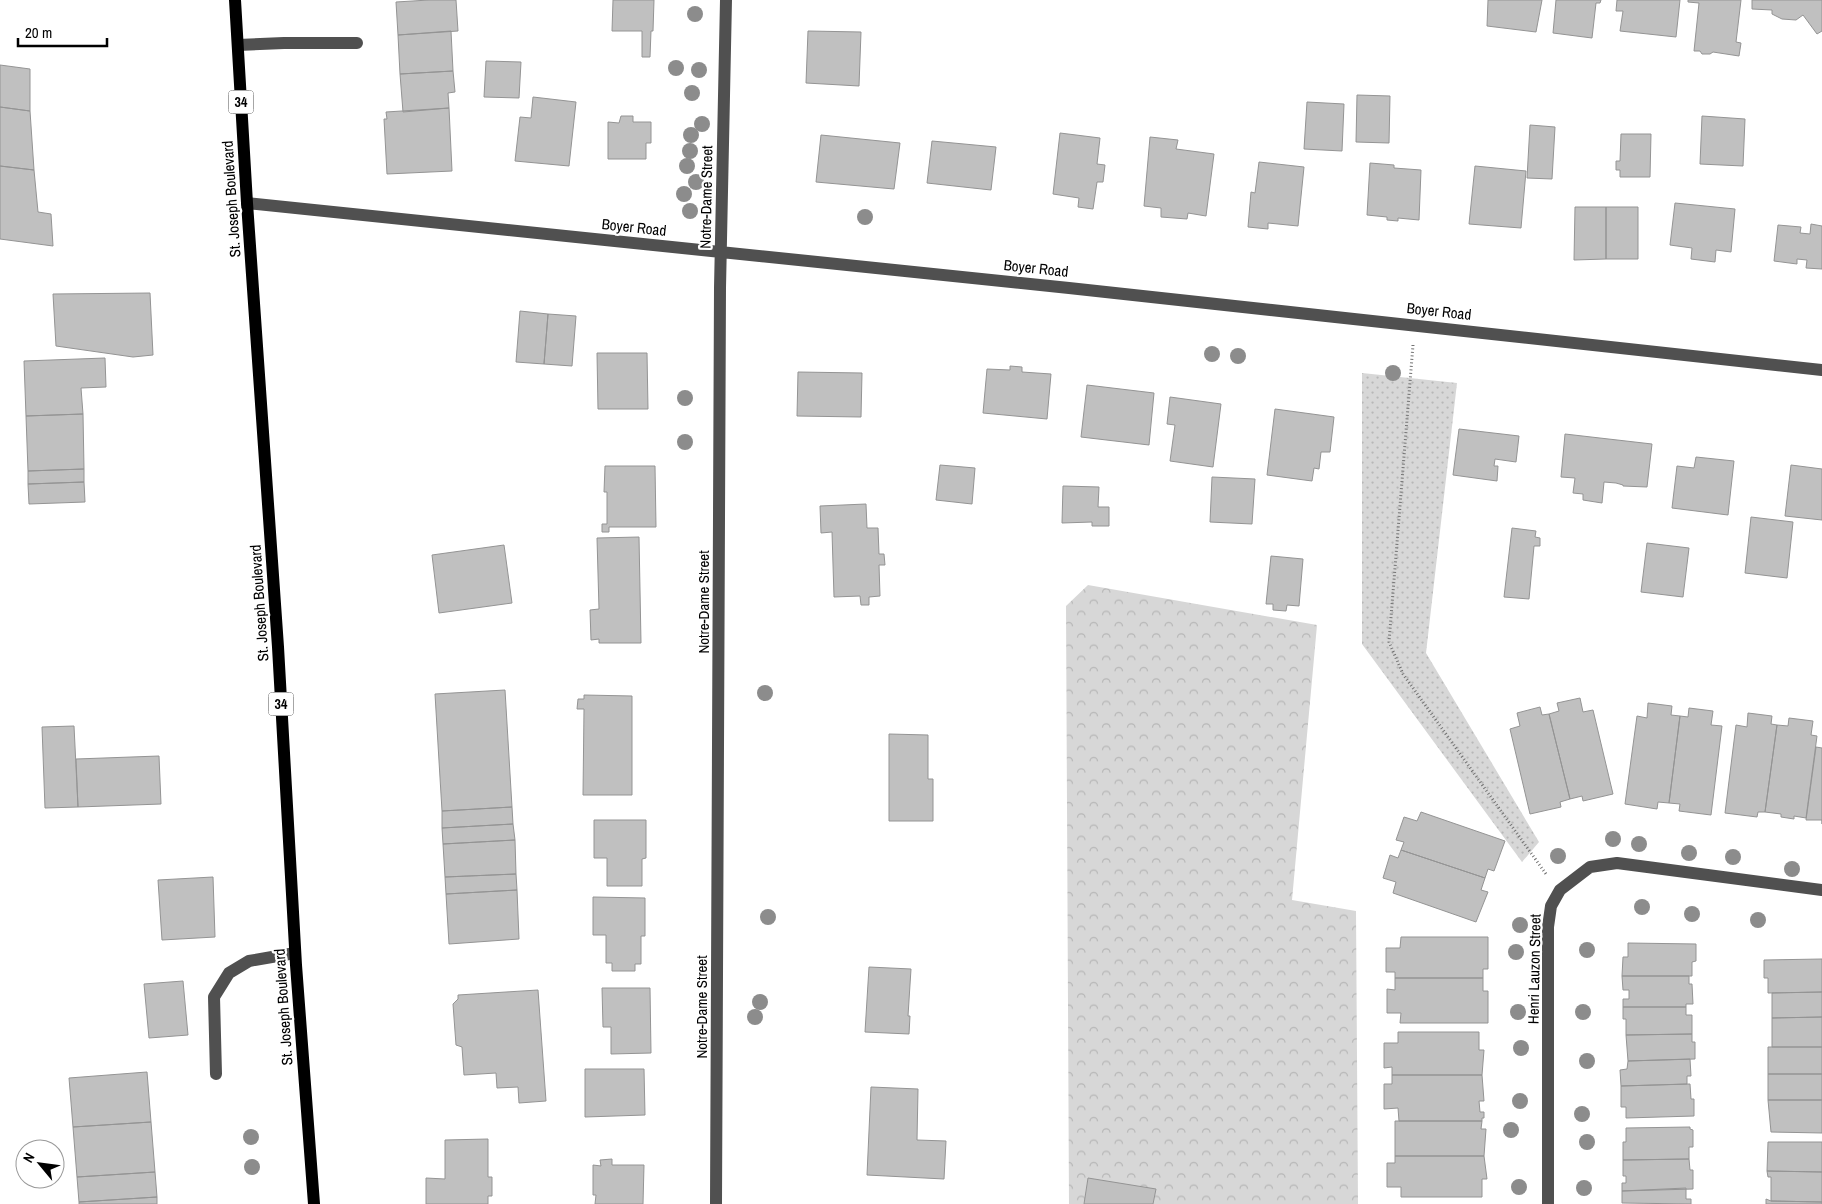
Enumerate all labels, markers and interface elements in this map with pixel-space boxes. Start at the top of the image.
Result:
scale bar [18,15,106,47]
text: 20 m [25,22,52,43]
road number: 34 [228,90,254,114]
street label: St. Joseph Boulevard [216,140,246,258]
street label: Notre-Dame Street [695,145,717,249]
street label: Boyer Road [601,213,667,241]
street label: Boyer Road [1003,254,1069,282]
street label: Boyer Road [1406,297,1472,325]
street label: St. Joseph Boulevard [244,544,274,662]
street label: Notre-Dame Street [693,550,714,654]
road number: 34 [268,692,294,716]
street label: Henri Lauzon Street [1523,913,1545,1024]
street label: St. Joseph Boulevard [268,948,298,1066]
street label: Notre-Dame Street [691,955,712,1059]
north arrow [15,1139,65,1189]
text: N [19,1150,39,1166]

